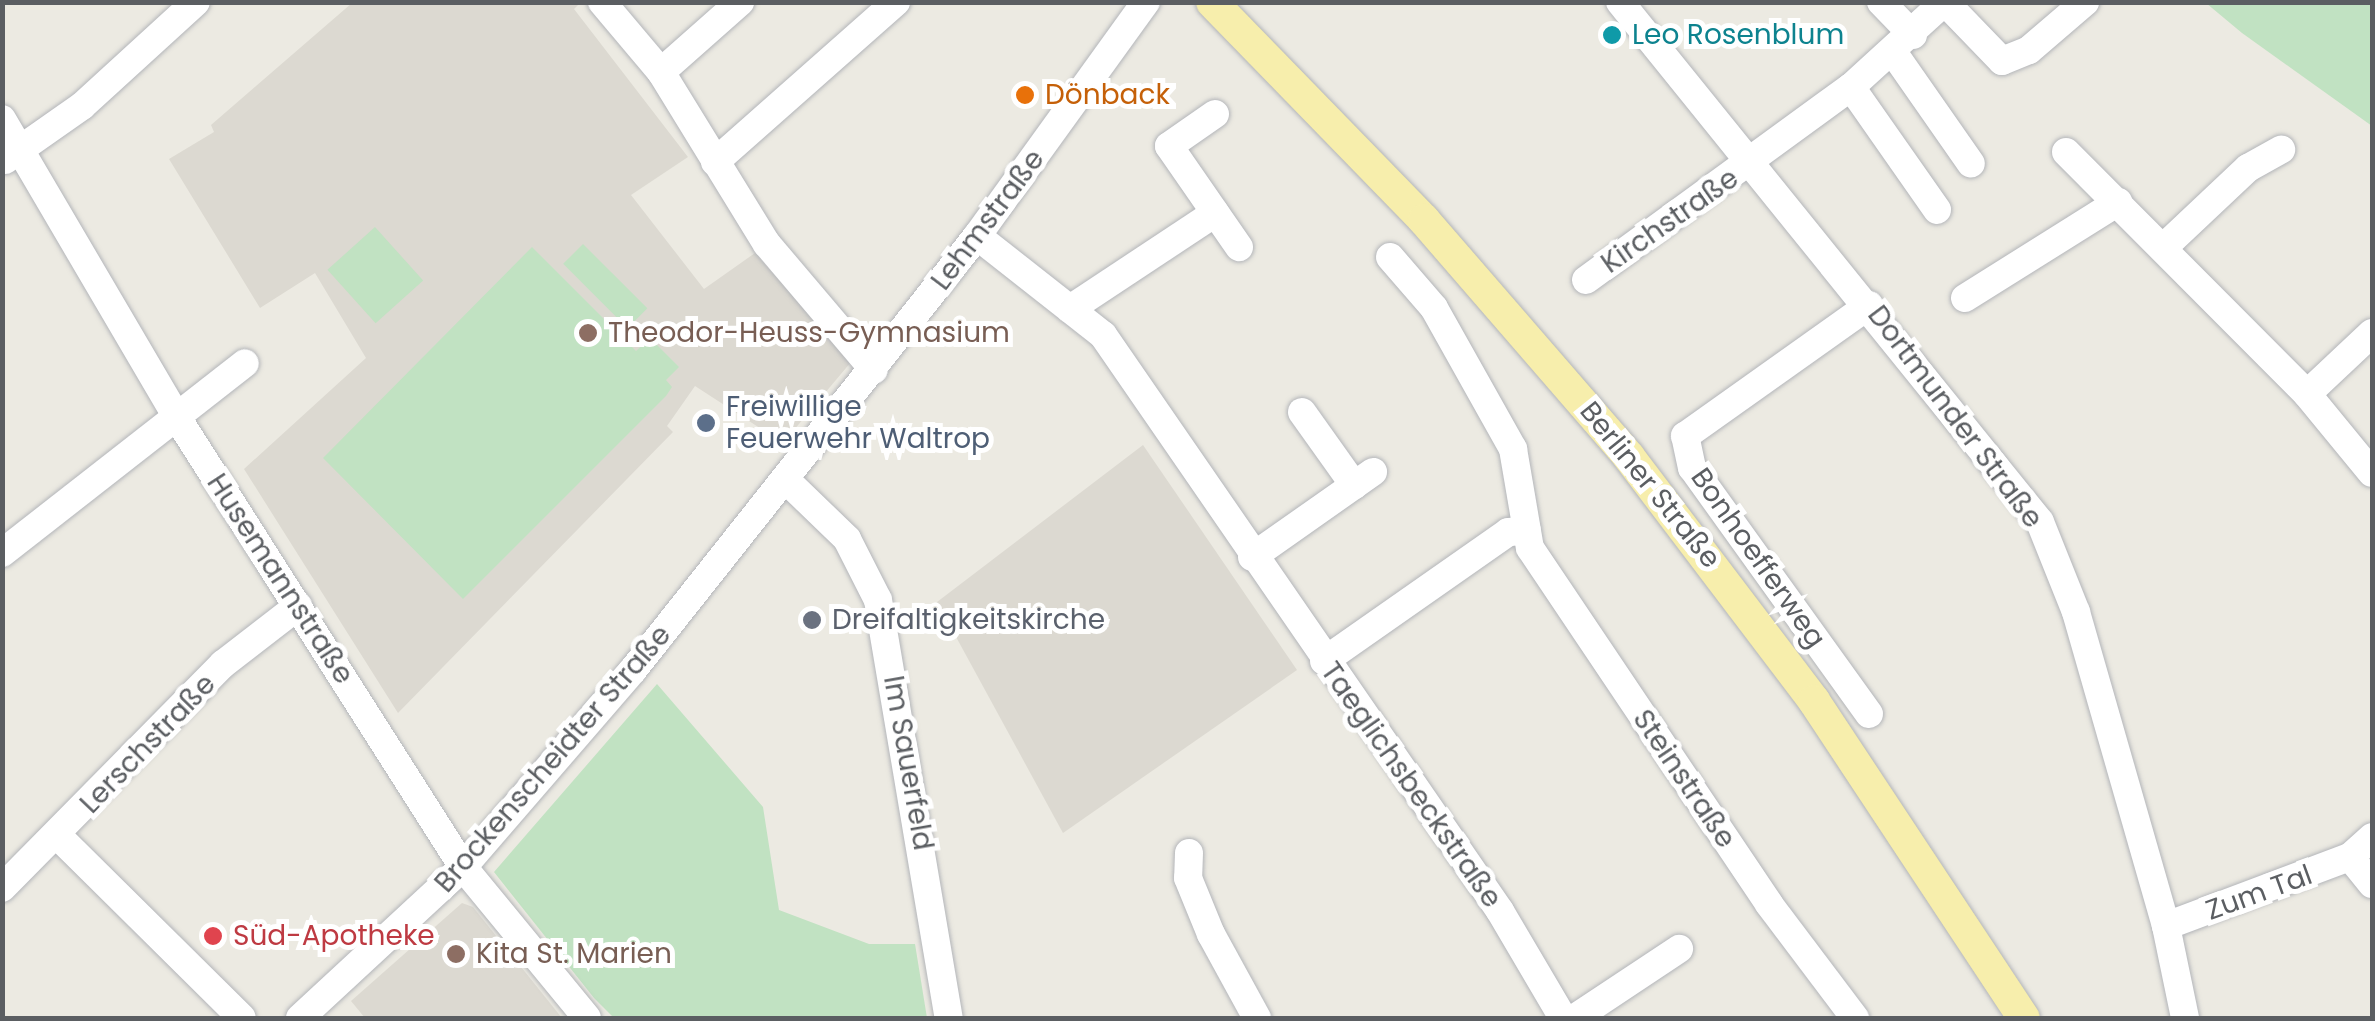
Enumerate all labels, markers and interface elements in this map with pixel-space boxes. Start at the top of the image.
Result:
place label: Leo Rosenblum [1632,18,1844,52]
marker: Leo Rosenblum [1601,24,1623,46]
place label: Dönback [1045,78,1170,112]
marker: Dönback [1014,84,1036,106]
street label: Lehmstraße [924,143,1052,297]
street label: Kirchstraße [1595,161,1745,281]
street label: Dortmunder Straße [1860,299,2050,535]
place label: Theodor-Heuss-Gymnasium [608,316,1010,350]
marker: Theodor-Heuss-Gymnasium [577,322,599,344]
place label: Freiwillige Feuerwehr Waltrop [726,390,990,456]
street label: Berliner Straße [1573,395,1727,575]
marker: Freiwillige Feuerwehr Waltrop [695,412,717,434]
street label: Bonhoefferweg [1684,462,1832,654]
street label: Husemannstraße [200,468,360,690]
place label: Dreifaltigkeitskirche [832,603,1105,637]
marker: Dreifaltigkeitskirche [801,609,823,631]
street label: Brockenscheidter Straße [428,619,678,899]
street label: Taeglichsbeckstraße [1314,656,1508,914]
street label: Lerschstraße [73,668,223,820]
street label: Im Sauerfeld [876,673,940,853]
street label: Steinstraße [1626,704,1742,854]
street label: Zum Tal [2201,858,2317,928]
place label: Süd-Apotheke [233,919,435,953]
marker: Süd-Apotheke [202,925,224,947]
place label: Kita St. Marien [476,937,672,971]
marker: Kita St. Marien [445,943,467,965]

